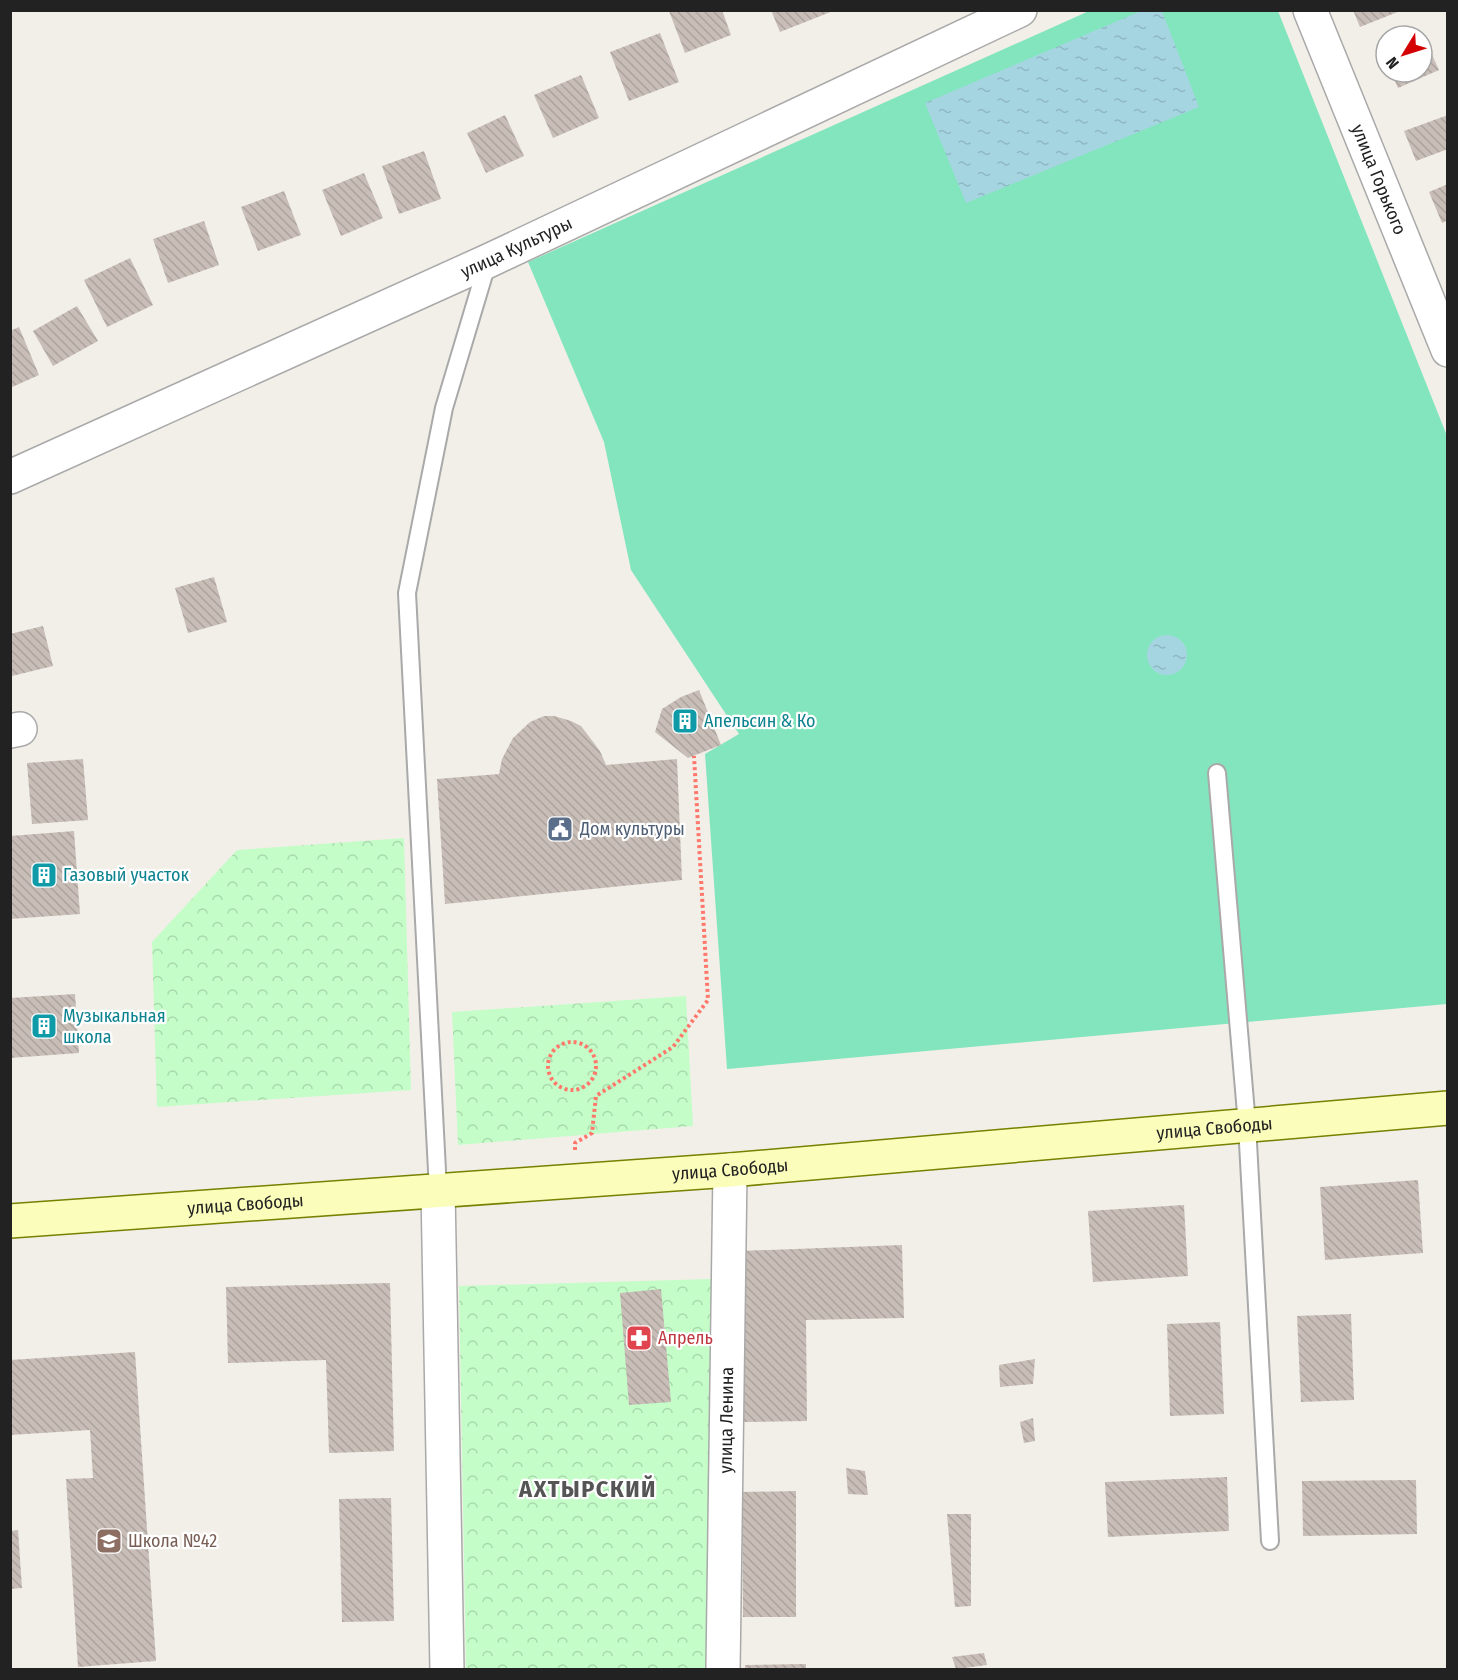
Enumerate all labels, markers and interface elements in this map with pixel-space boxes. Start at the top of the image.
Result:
north arrow [1374,24,1434,84]
text: N [1382,53,1403,73]
street label: улица Горького [1347,121,1411,238]
street label: улица Культуры [457,212,576,283]
building icon: Апельсин & Ко [670,706,700,736]
place label: Апельсин & Ко [704,710,816,732]
public building icon: Дом культуры [545,814,575,844]
place label: Дом культуры [579,818,685,840]
building icon: Газовый участок [29,860,59,890]
place label: Газовый участок [63,864,189,886]
place label: Музыкальная школа [63,1005,166,1048]
building icon: Музыкальная школа [29,1011,59,1041]
street label: улица Свободы [1155,1112,1273,1144]
street label: улица Свободы [671,1154,789,1185]
street label: улица Свободы [187,1189,304,1219]
pharmacy icon: Апрель [624,1323,654,1353]
place label: Апрель [658,1327,713,1349]
street label: улица Ленина [715,1366,738,1473]
district label: АХТЫРСКИЙ [518,1475,657,1503]
school or university icon: Школа №42 [94,1526,124,1556]
place label: Школа №42 [128,1530,217,1552]

